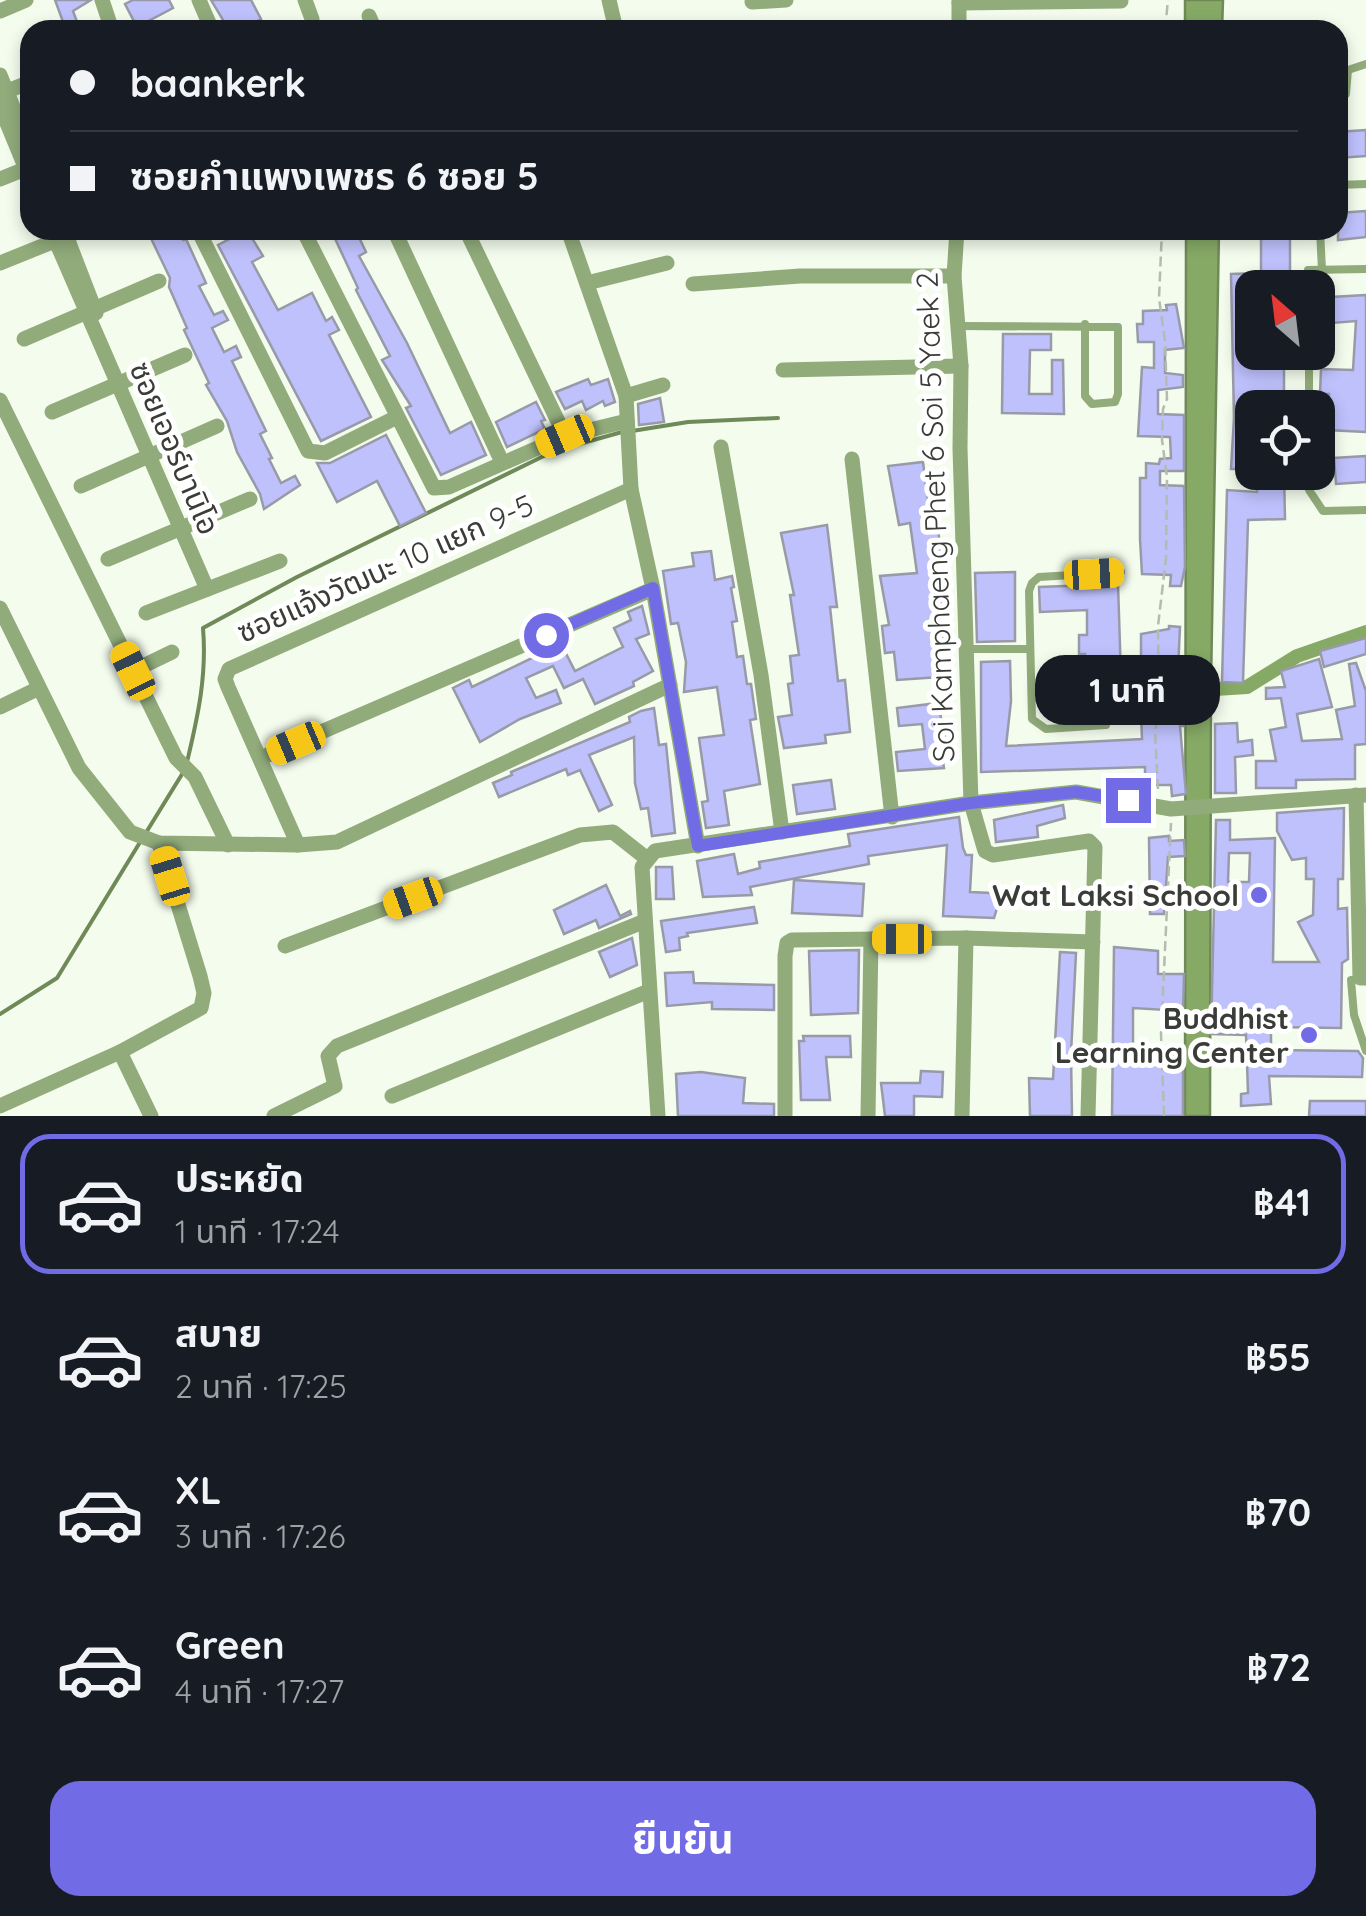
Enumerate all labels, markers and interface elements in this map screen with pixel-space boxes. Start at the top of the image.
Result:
text: baankerk [130,59,306,107]
text: ซอยกำแพงเพชร 6 ซอย 5 [130,152,539,200]
north arrow [1235,270,1335,370]
map controls [1235,270,1335,490]
street label: Soi Kamphaeng Phet 6 Soi 5 Yaek 2 [907,271,963,763]
street label: ซอยเออร์บานิโอ [122,356,228,540]
button: locate [1235,390,1335,490]
car [532,410,598,462]
street label: ซอยแจ้งวัฒนะ 10 แยก 9-5 [231,485,539,651]
car [1063,557,1125,591]
route start [524,613,569,658]
car [106,637,160,705]
callout: 1 นาที [1036,655,1220,725]
text: 1 นาที [1089,670,1166,710]
car [263,717,329,769]
route end [1106,778,1151,823]
car [147,843,193,909]
car [380,874,446,922]
place label: Wat Laksi School [992,876,1239,914]
marker: Wat Laksi School [1248,884,1270,906]
car [872,924,932,954]
place label: Buddhist Learning Center [1055,999,1289,1071]
marker: Buddhist Learning Center [1298,1024,1320,1046]
text: ประหยัด [175,1154,304,1202]
icon: car [55,1159,145,1249]
text: ฿41 [1253,1178,1311,1226]
text: 1 นาที · 17:24 [175,1211,340,1251]
text: สบาย [175,1309,262,1357]
icon: car [55,1314,145,1404]
text: ฿55 [1245,1333,1311,1381]
text: 2 นาที · 17:25 [175,1366,347,1406]
text: XL [175,1466,221,1514]
icon: car [55,1469,145,1559]
text: ฿70 [1245,1488,1311,1536]
text: 3 นาที · 17:26 [175,1516,346,1556]
text: Green [175,1621,285,1669]
icon: car [55,1624,145,1714]
text: ฿72 [1246,1643,1311,1691]
text: 4 นาที · 17:27 [175,1671,344,1711]
button: ยืนยัน [50,1781,1316,1896]

